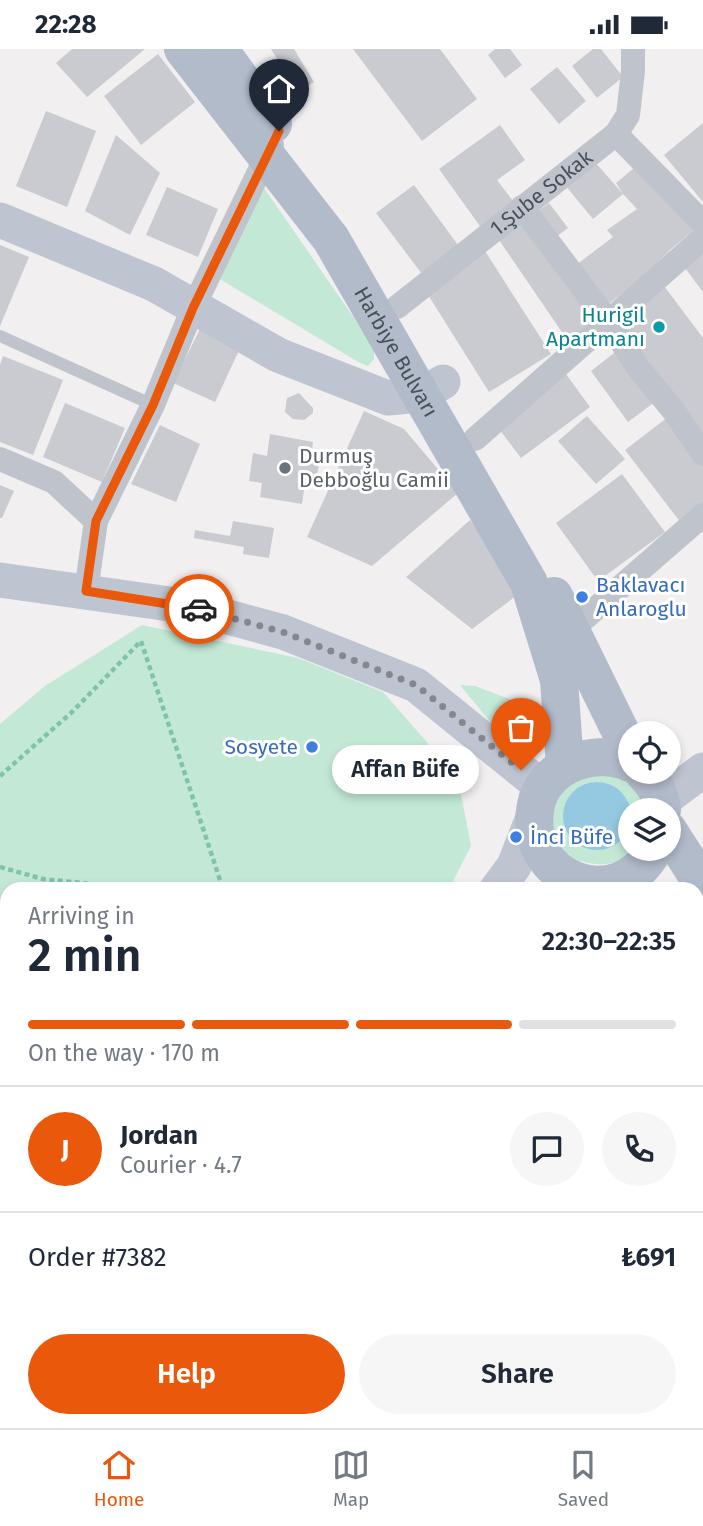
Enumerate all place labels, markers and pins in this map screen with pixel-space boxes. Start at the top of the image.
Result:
pin [249,59,309,131]
place label: Hurigil Apartmanı [546,302,645,352]
marker: Hurigil Apartmanı [651,319,667,335]
place label: Durmuş Debboğlu Camii [299,443,449,493]
marker: Durmuş Debboğlu Camii [277,460,293,476]
place label: Baklavacı Anlaroglu [596,572,687,622]
marker: Baklavacı Anlaroglu [574,589,590,605]
pin [491,698,551,770]
place label: Sosyete [224,734,298,760]
marker: Sosyete [304,739,320,755]
callout: Affan Büfe [332,745,479,795]
place label: İnci Büfe [530,824,613,850]
marker: İnci Büfe [508,829,524,845]

